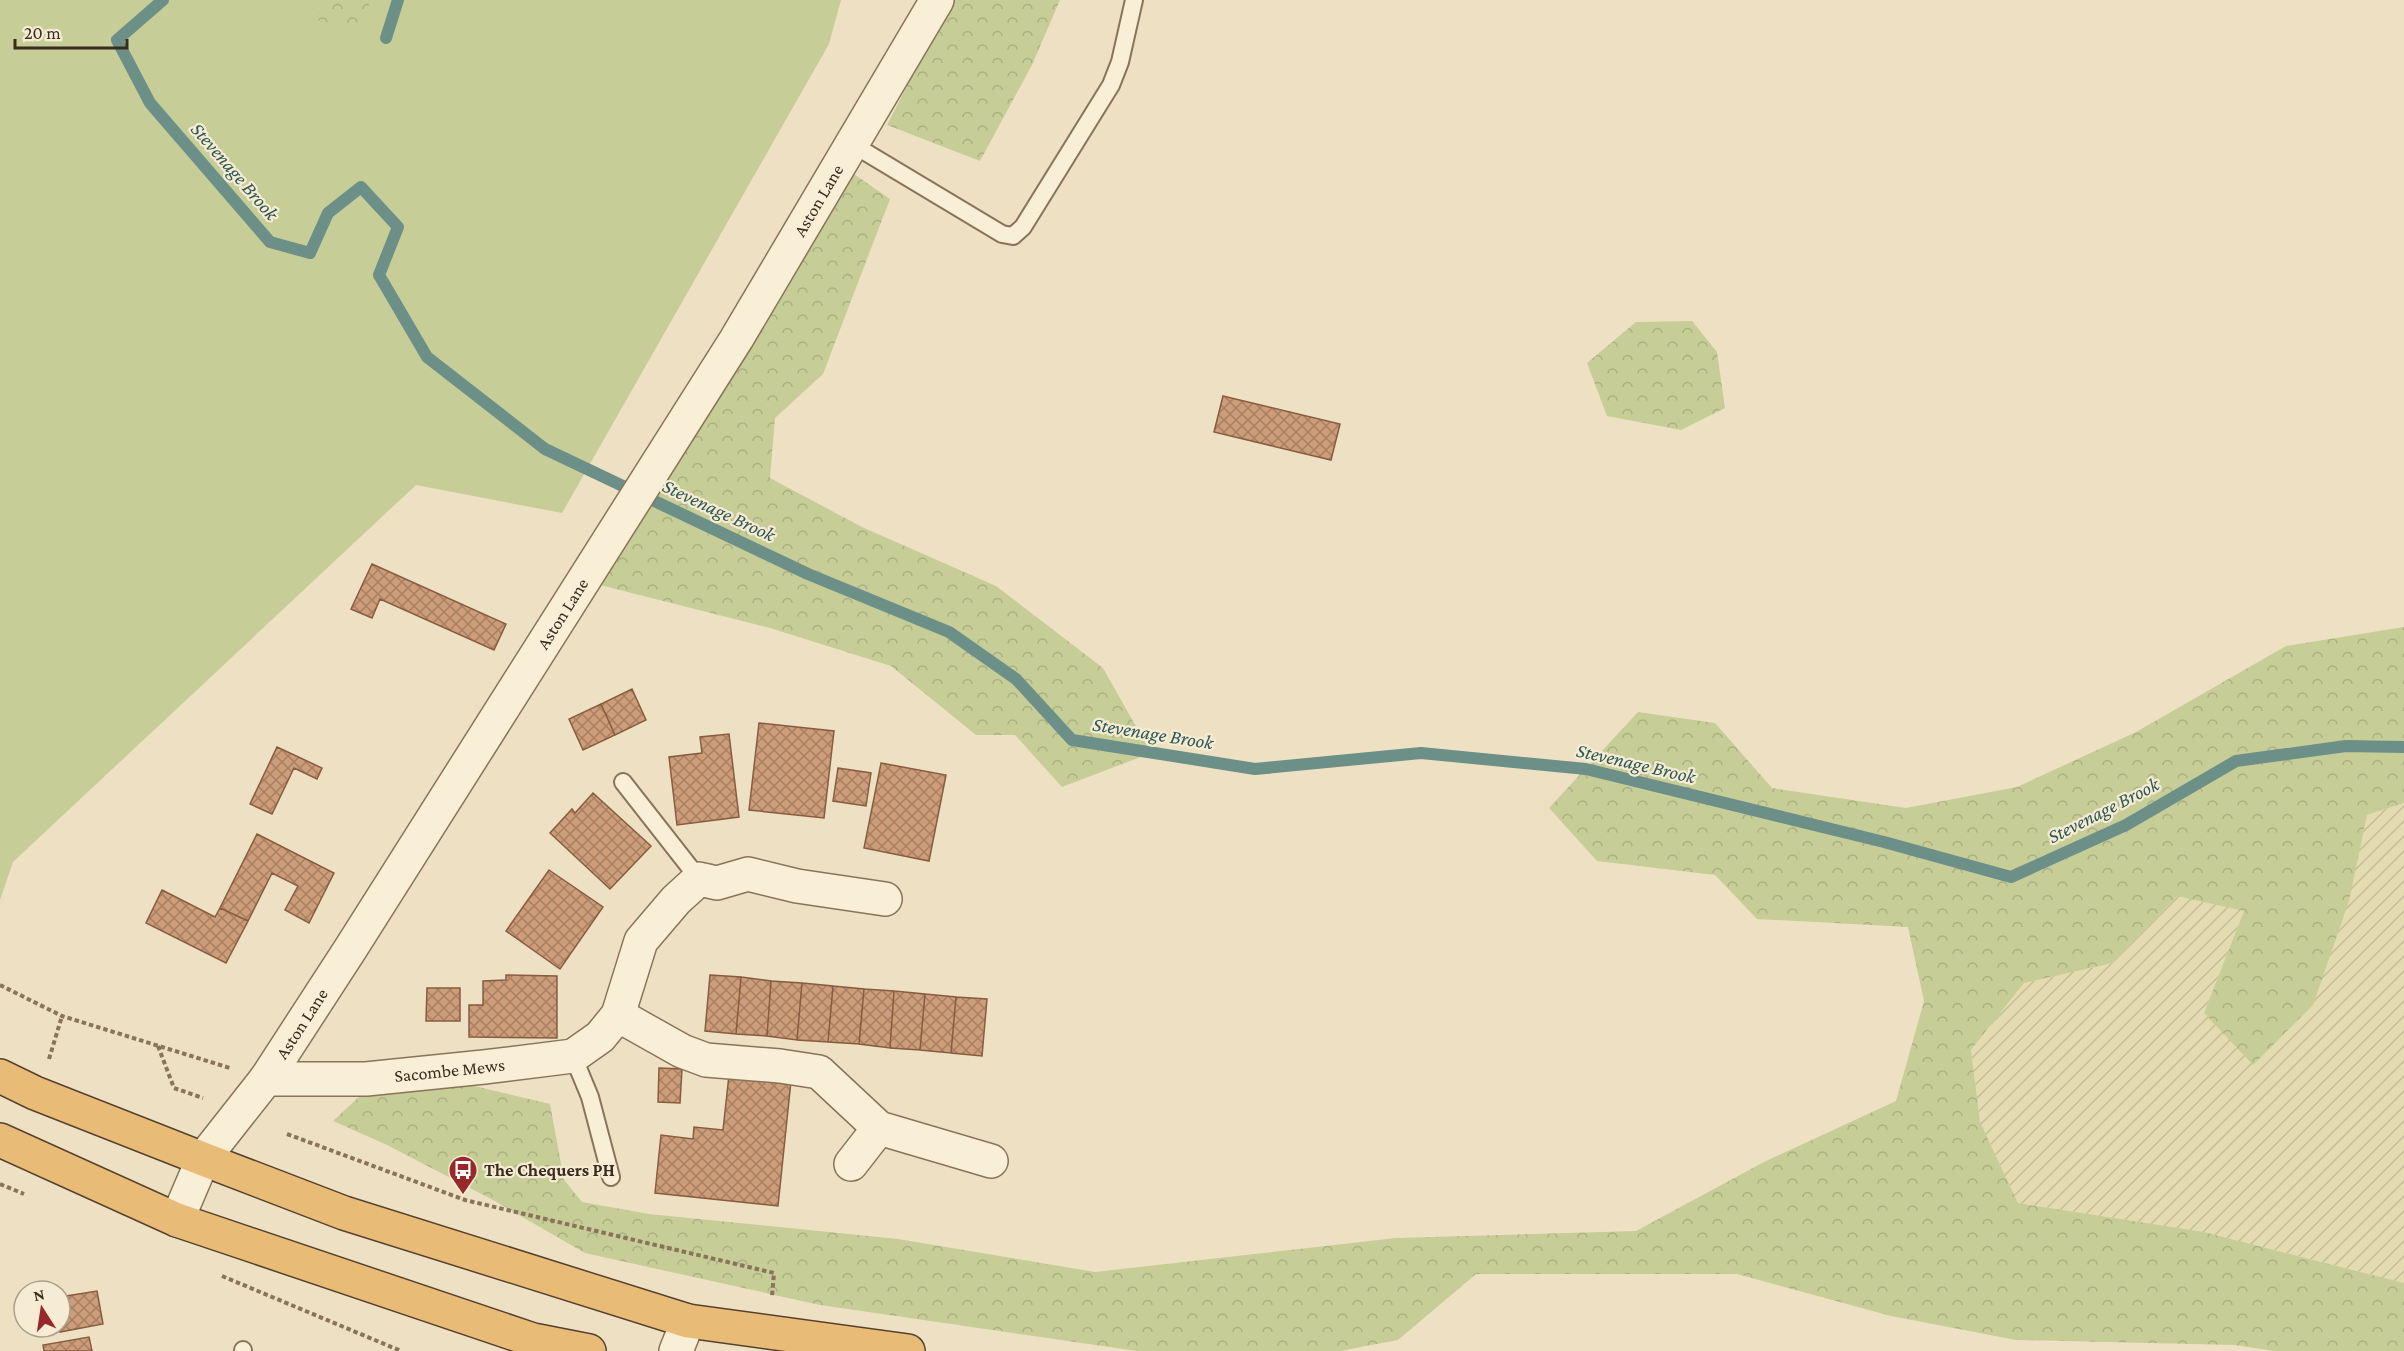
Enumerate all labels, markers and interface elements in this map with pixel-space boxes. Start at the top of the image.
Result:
scale bar [15,12,128,50]
text: 20 m [24,23,61,43]
water label: Stevenage Brook [186,118,284,226]
street label: Aston Lane [789,161,847,240]
water label: Stevenage Brook [659,474,780,547]
street label: Aston Lane [533,574,592,653]
water label: Stevenage Brook [1091,713,1216,755]
water label: Stevenage Brook [1574,739,1699,789]
water label: Stevenage Brook [2044,772,2164,848]
street label: Aston Lane [272,985,332,1063]
street label: Sacombe Mews [393,1055,506,1086]
bus stop icon: The Chequers PH [447,1154,479,1196]
place label: The Chequers PH [484,1160,615,1180]
north arrow [12,1279,72,1339]
text: N [32,1285,46,1304]

